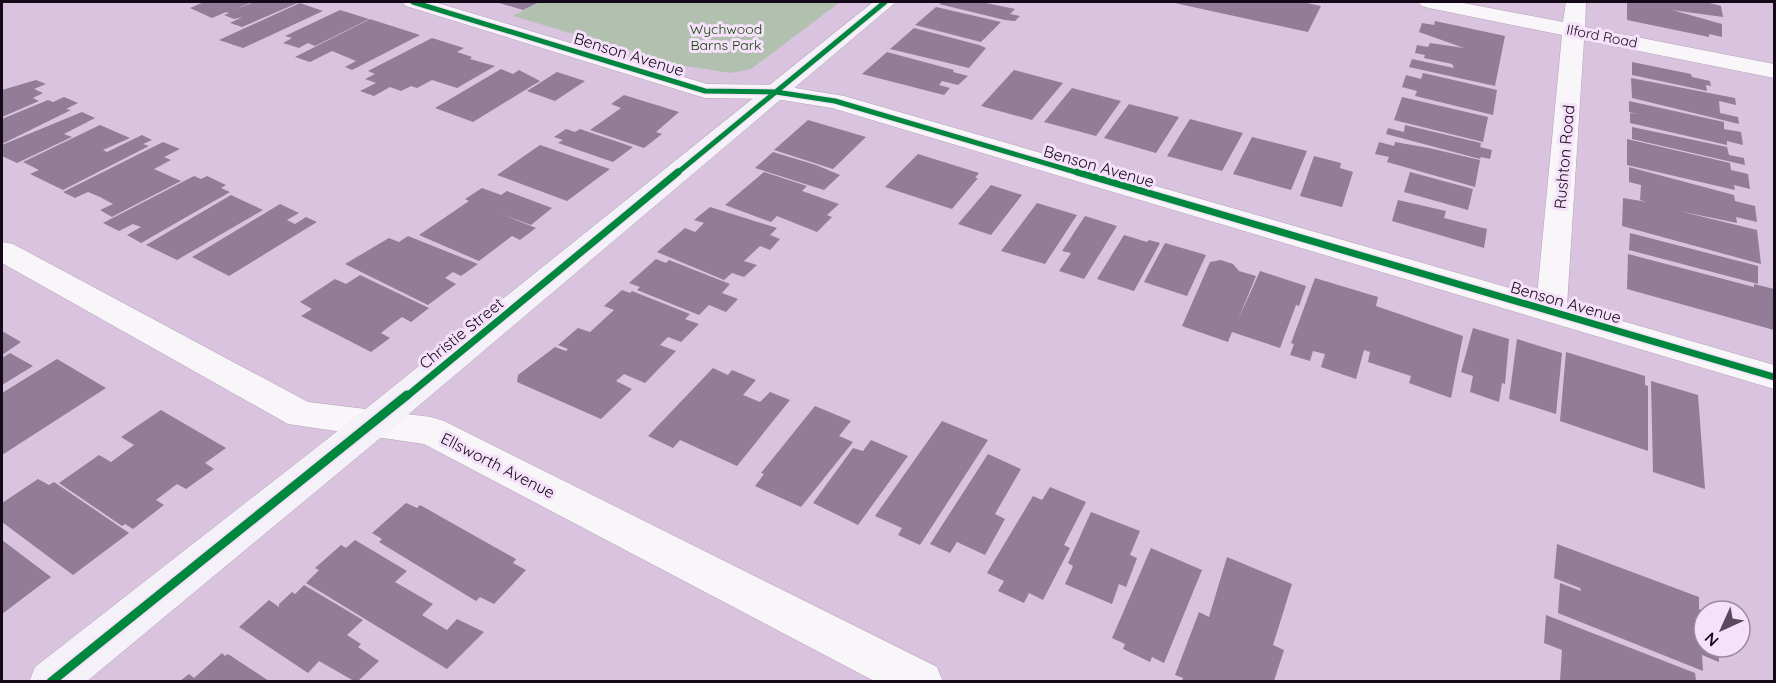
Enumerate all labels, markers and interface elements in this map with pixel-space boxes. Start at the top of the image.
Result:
park label: Wychwood Barns Park [690,20,762,54]
street label: Ilford Road [1565,20,1639,52]
street label: Benson Avenue [571,28,687,80]
street label: Rushton Road [1549,104,1579,210]
street label: Benson Avenue [1041,141,1157,191]
street label: Benson Avenue [1508,277,1624,327]
street label: Christie Street [415,293,507,373]
street label: Ellsworth Avenue [438,428,558,502]
north arrow [1692,599,1752,659]
text: N [1700,628,1723,651]

